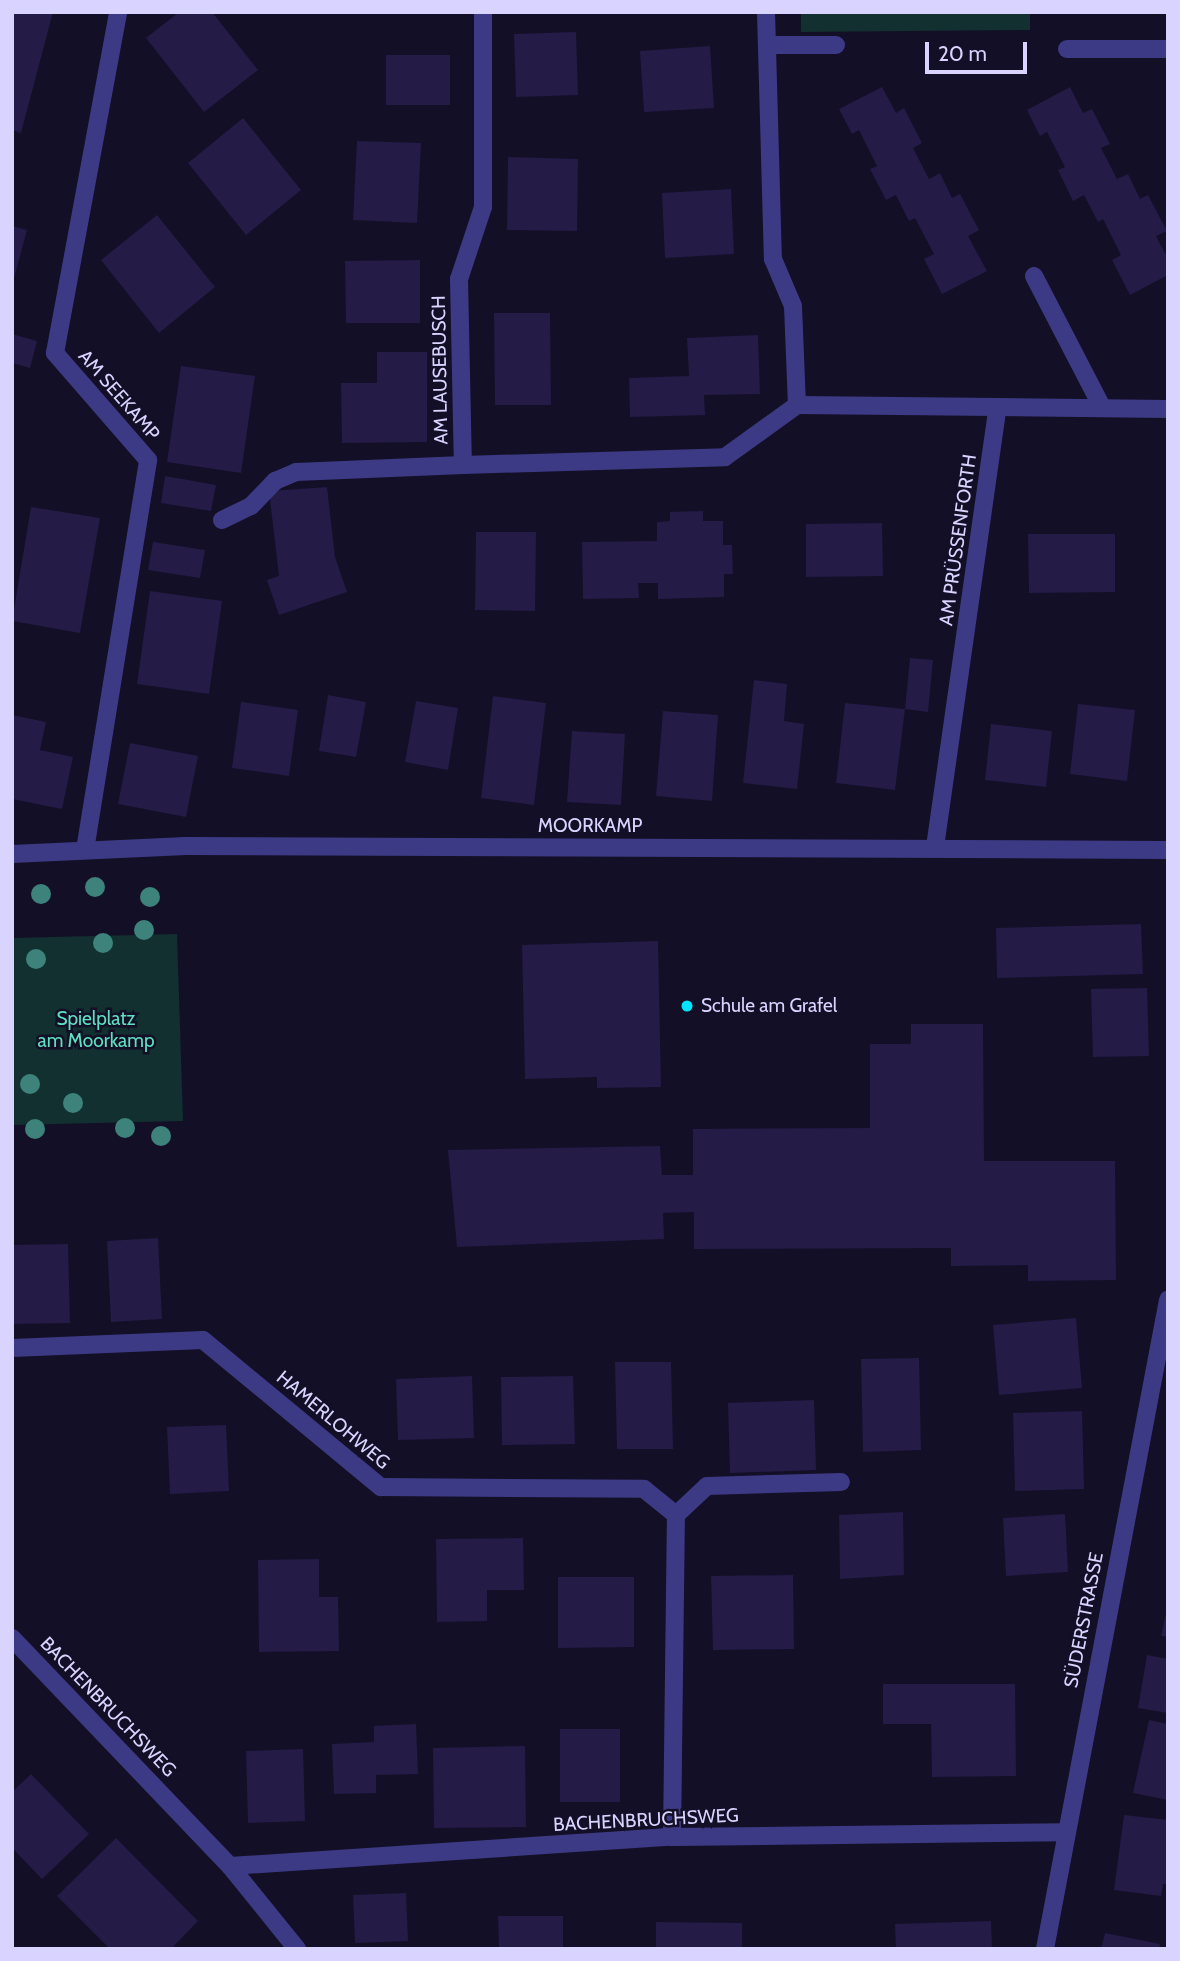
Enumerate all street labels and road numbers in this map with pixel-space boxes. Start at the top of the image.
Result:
street label: AM LAUSEBUSCH [427,295,453,445]
street label: AM SEEKAMP [74,345,164,445]
street label: AM PRÜSSENFORTH [935,453,981,627]
street label: MOORKAMP [538,815,642,837]
street label: HAMERLOHWEG [272,1366,394,1474]
street label: SÜDERSTRASSE [1060,1550,1108,1690]
street label: BACHENBRUCHSWEG [35,1632,181,1782]
street label: BACHENBRUCHSWEG [553,1804,739,1836]

